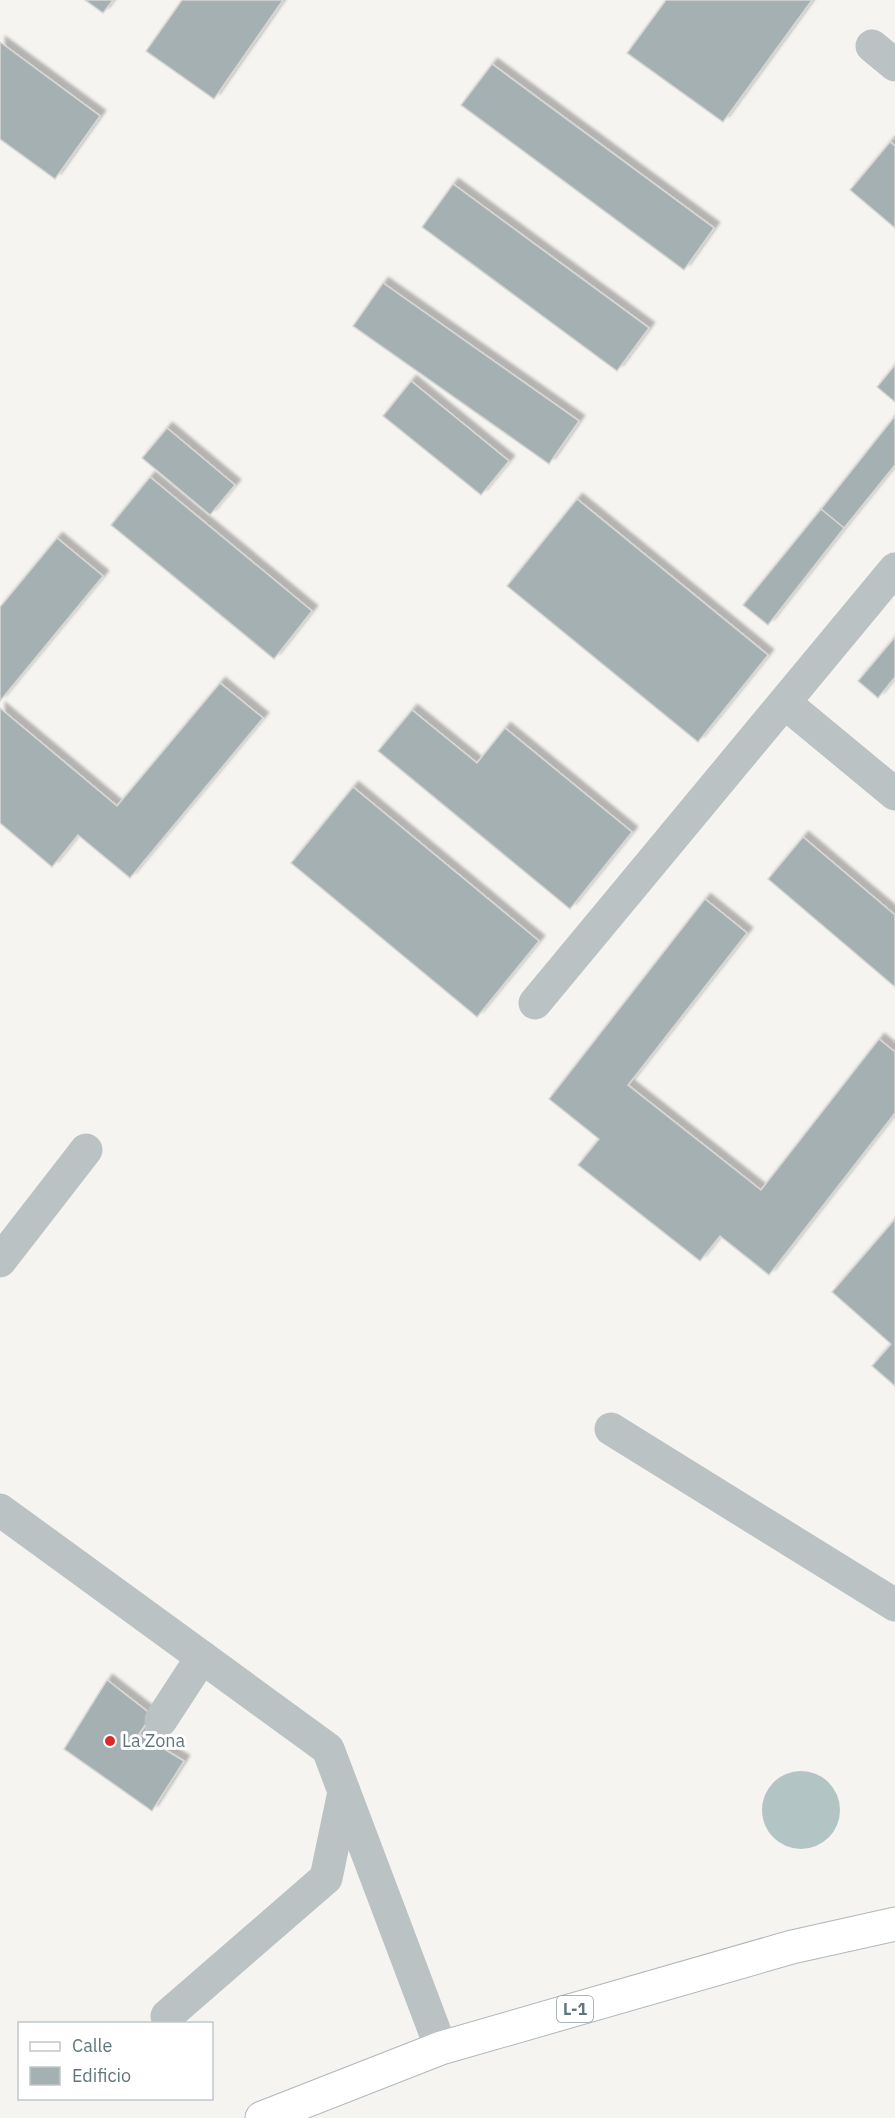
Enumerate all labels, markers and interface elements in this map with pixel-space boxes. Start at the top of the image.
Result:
place label: La Zona [122,1729,186,1752]
marker: La Zona [103,1734,117,1748]
road number: L-1 [557,1996,593,2022]
legend [18,2022,213,2100]
text: Calle [72,2034,112,2057]
text: Edificio [72,2064,131,2087]

